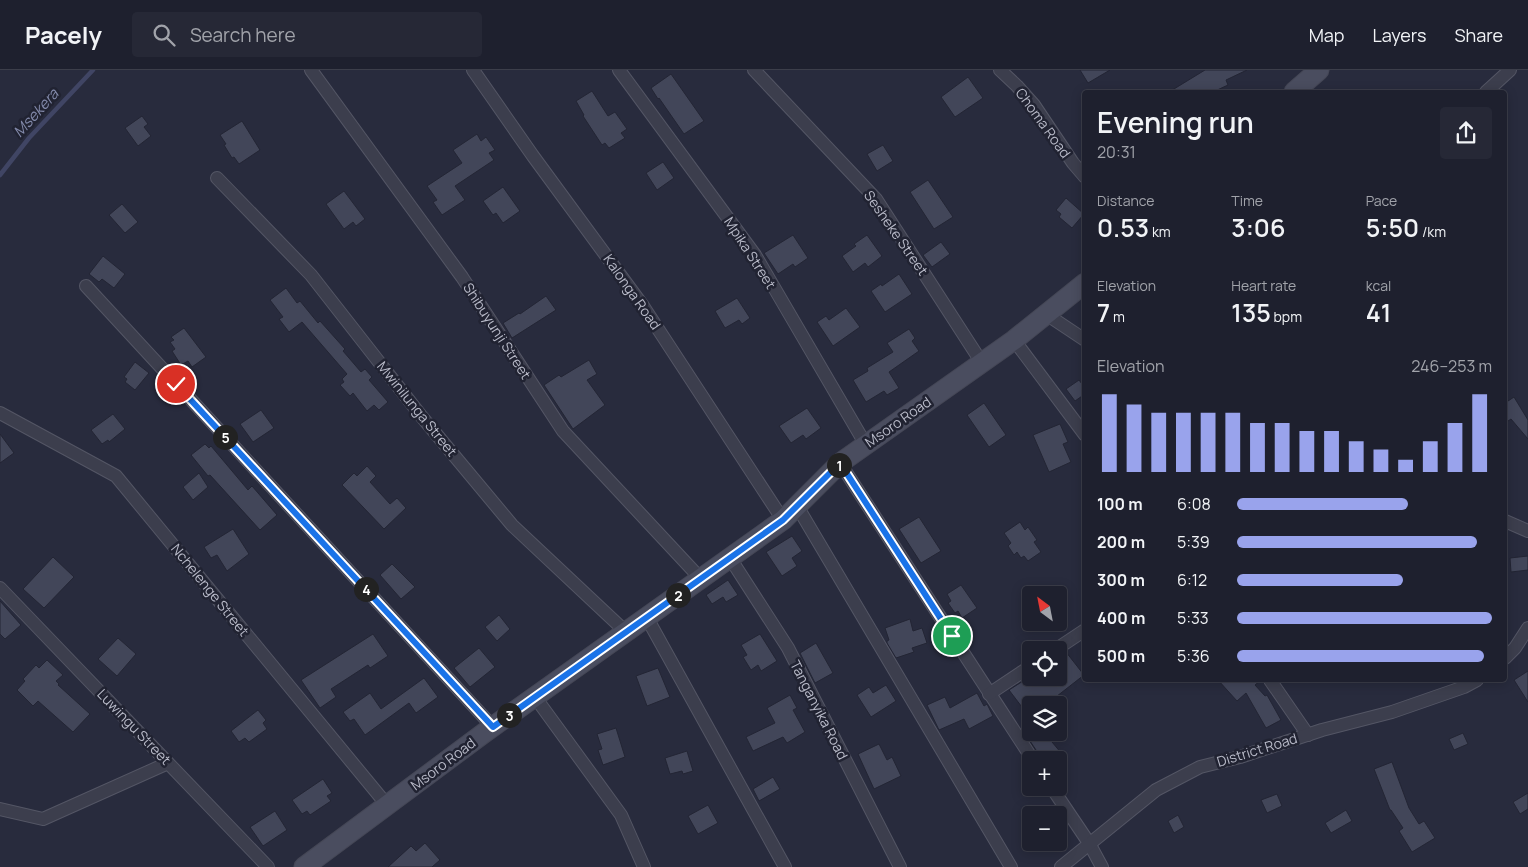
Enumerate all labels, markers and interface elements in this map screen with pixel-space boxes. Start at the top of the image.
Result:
search box [132,12,482,57]
text: Pacely [25,18,102,51]
icon: search [150,21,178,49]
text: Search here [190,22,296,48]
text: Map [1309,23,1344,47]
text: Layers [1372,23,1426,47]
text: Share [1454,23,1503,47]
water label: Msekera [8,83,64,142]
street label: Choma Road [1012,84,1075,162]
text: Evening run [1097,103,1254,141]
button: share [1440,107,1492,159]
text: 20:31 [1097,141,1136,163]
street label: Sesheke Street [860,186,933,279]
text: Distance [1097,191,1154,210]
text: Time [1231,191,1263,210]
text: Pace [1366,191,1397,210]
text: 0.53 [1097,210,1149,245]
text: 3:06 [1231,210,1285,245]
text: 5:50 [1366,210,1419,245]
street label: Mpika Street [720,213,781,293]
text: km [1149,222,1171,241]
text: /km [1419,222,1446,241]
street label: Kalonga Road [599,250,665,333]
text: Elevation [1097,276,1156,295]
text: Heart rate [1231,276,1296,295]
text: kcal [1366,276,1391,295]
street label: Shibuyunji Street [459,279,536,383]
text: 7 [1097,295,1110,330]
text: 135 [1231,295,1271,330]
text: 41 [1366,295,1391,330]
text: m [1110,307,1125,326]
text: bpm [1271,307,1302,326]
text: Elevation [1097,355,1165,377]
text: 246–253 m [1411,355,1492,377]
street label: Mwinilunga Street [373,357,462,461]
pin [155,363,197,405]
icon: check [162,370,190,398]
street label: Msoro Road [861,392,935,451]
pin: 5 [212,424,238,450]
text: 5 [221,428,230,447]
pin: 1 [826,452,852,478]
text: 1 [836,456,843,475]
text: 100 m [1097,493,1143,515]
text: 6:08 [1177,493,1211,515]
text: 200 m [1097,531,1145,553]
text: 5:39 [1177,531,1210,553]
street label: Nchelenge Street [167,539,254,640]
text: 300 m [1097,569,1145,591]
text: 6:12 [1177,569,1207,591]
pin: 4 [354,576,378,602]
text: 4 [362,580,371,599]
pin: 2 [666,582,690,608]
text: 2 [674,586,683,605]
north arrow [1022,586,1068,631]
map controls [1022,586,1067,851]
text: 400 m [1097,607,1145,629]
text: 5:33 [1177,607,1209,629]
pin [931,615,973,657]
icon: arrive [938,622,966,650]
button: locate [1022,641,1067,686]
text: 500 m [1097,645,1145,667]
text: 5:36 [1177,645,1210,667]
street label: Tanganyika Road [786,657,853,763]
street label: Luwingu Street [93,685,176,769]
button: layers [1022,696,1067,741]
pin: 3 [496,702,522,728]
text: 3 [505,706,514,725]
street label: District Road [1214,728,1299,771]
street label: Msoro Road [406,733,479,794]
button: + [1022,751,1067,796]
button: − [1022,806,1067,851]

